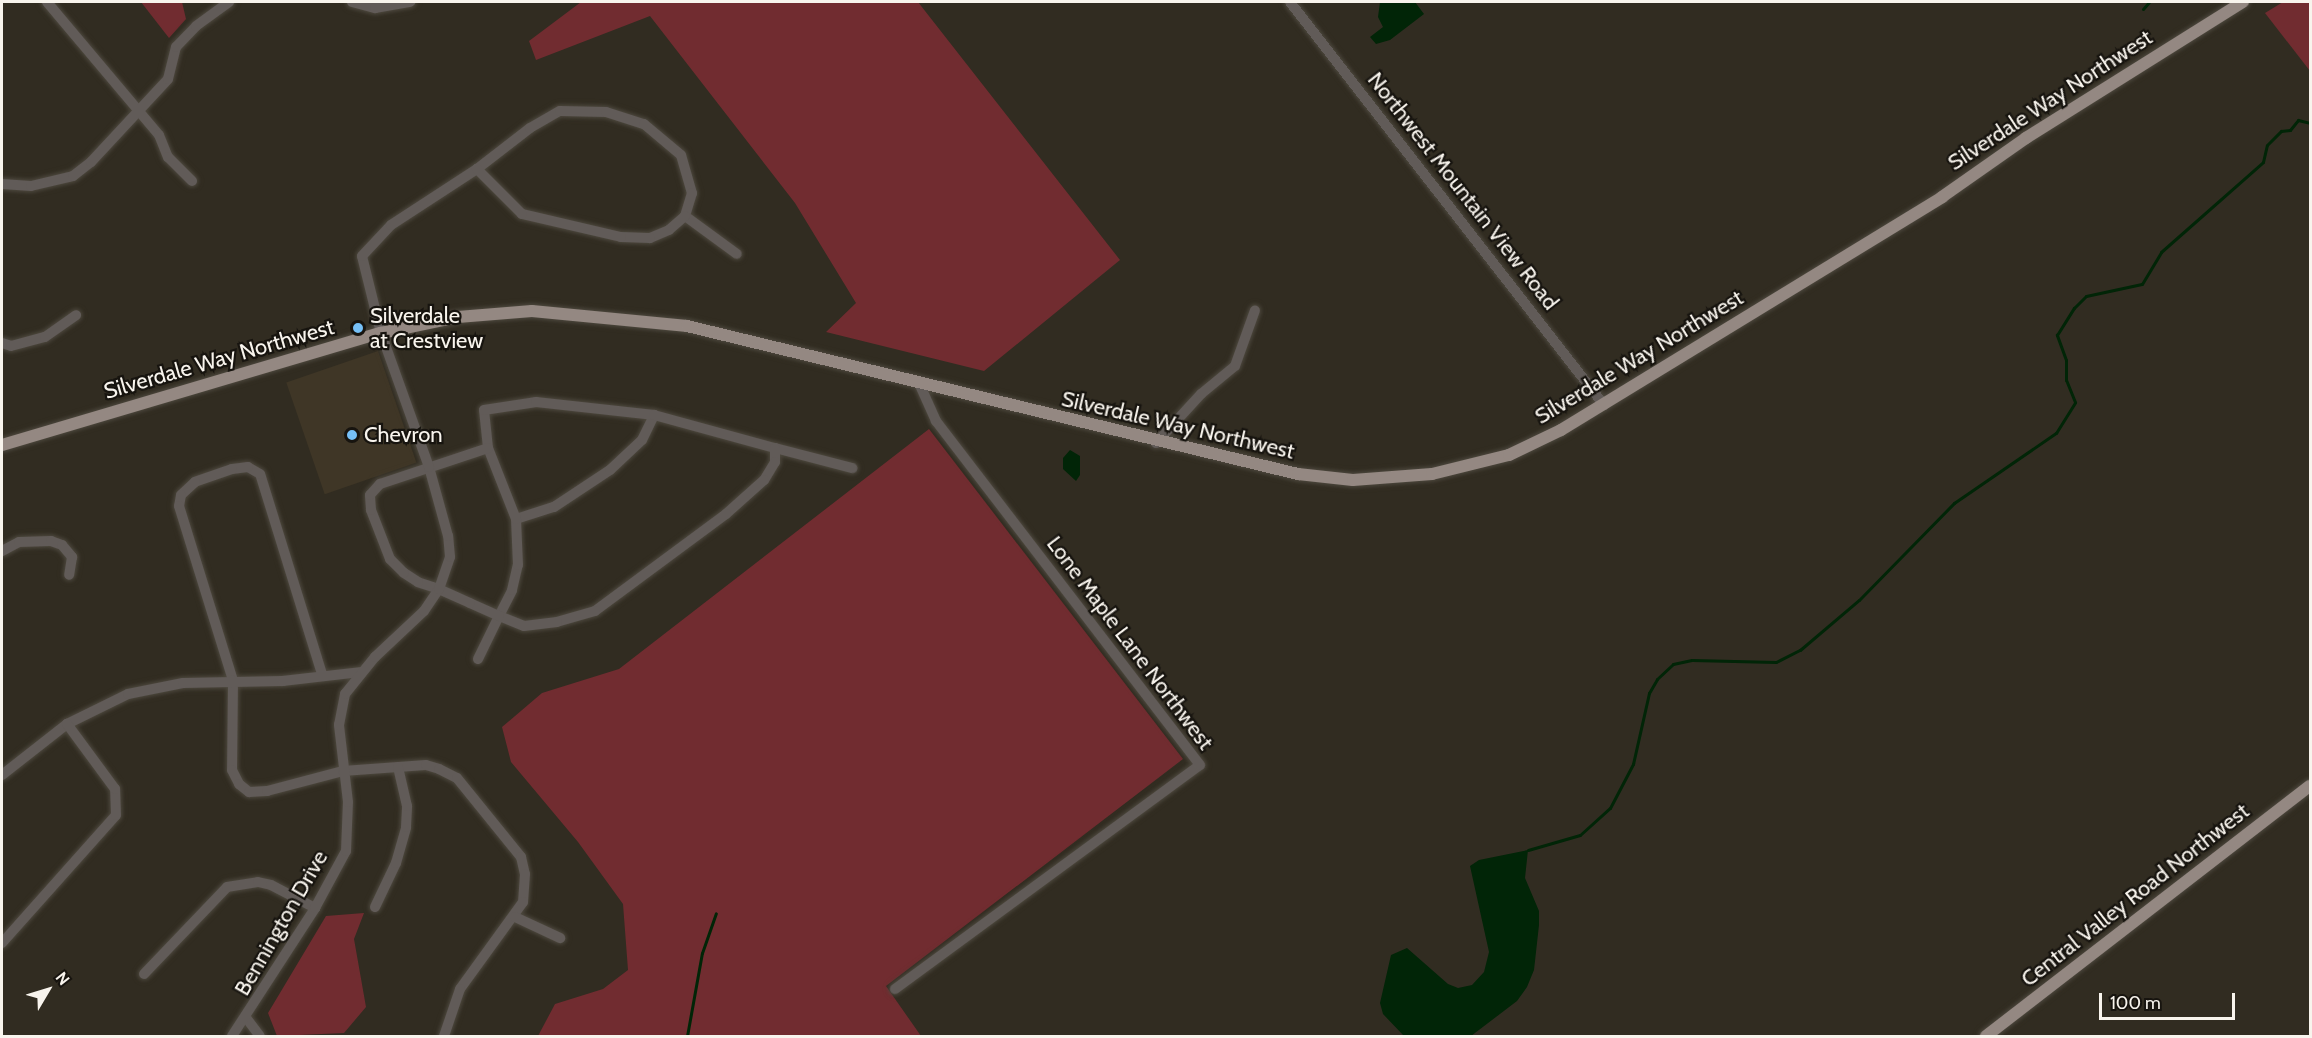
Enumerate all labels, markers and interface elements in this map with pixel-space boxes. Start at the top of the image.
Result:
street label: Silverdale Way Northwest [1943,24,2157,176]
street label: Northwest Mountain View Road [1362,67,1564,315]
street label: Silverdale Way Northwest [1530,284,1748,430]
place label: Silverdale at Crestview [370,302,483,354]
street label: Silverdale Way Northwest [101,313,337,405]
marker: Silverdale at Crestview [351,321,365,335]
street label: Silverdale Way Northwest [1059,385,1297,465]
place label: Chevron [364,422,443,448]
marker: Chevron [345,428,359,442]
street label: Lone Maple Lane Northwest [1041,531,1219,755]
street label: Central Valley Road Northwest [2016,798,2254,992]
street label: Bennington Drive [229,846,333,1000]
north arrow [18,960,78,1020]
text: N [52,968,74,989]
scale bar [2102,981,2238,1019]
text: 100 m [2110,992,2161,1014]

